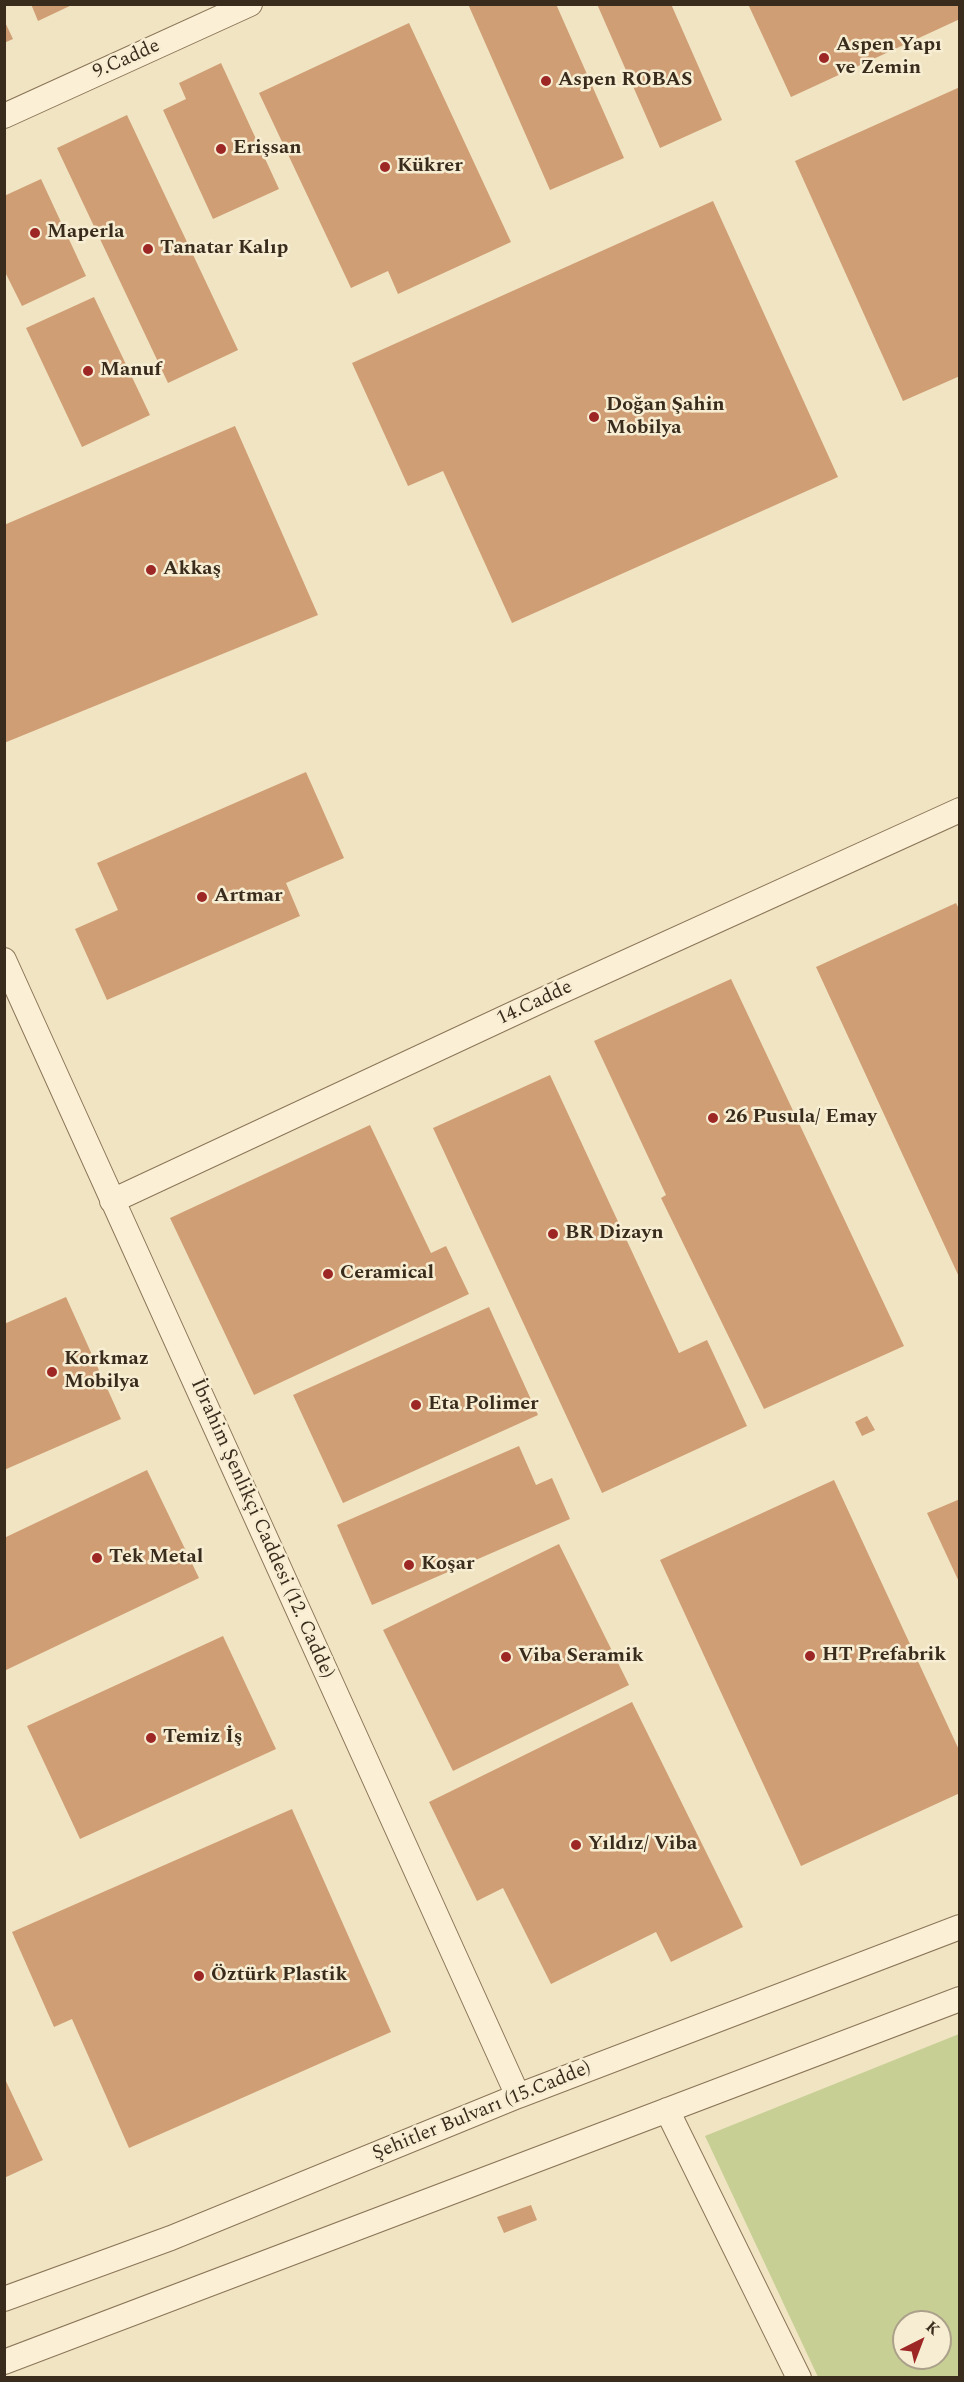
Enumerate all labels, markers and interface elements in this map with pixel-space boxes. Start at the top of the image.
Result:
place label: Aspen Yapı ve Zemin [836,34,942,81]
street label: 9.Cadde [90,35,164,85]
marker: Aspen Yapı ve Zemin [817,51,831,65]
place label: Aspen ROBAS [558,69,692,93]
marker: Aspen ROBAS [539,74,553,88]
place label: Erişsan [233,137,302,161]
marker: Erişsan [214,142,228,156]
place label: Kükrer [397,155,463,179]
marker: Kükrer [378,160,392,174]
place label: Maperla [47,221,124,245]
marker: Maperla [28,226,42,240]
place label: Tanatar Kalıp [160,237,288,261]
marker: Tanatar Kalıp [141,242,155,256]
place label: Manuf [100,359,162,383]
marker: Manuf [81,364,95,378]
place label: Doğan Şahin Mobilya [606,394,725,441]
marker: Doğan Şahin Mobilya [587,410,601,424]
place label: Akkaş [163,558,221,582]
marker: Akkaş [144,563,158,577]
place label: Artmar [214,885,283,909]
marker: Artmar [195,890,209,904]
street label: 14.Cadde [493,976,577,1032]
place label: 26 Pusula/ Emay [725,1106,877,1130]
marker: 26 Pusula/ Emay [706,1111,720,1125]
place label: BR Dizayn [565,1222,664,1246]
marker: BR Dizayn [546,1227,560,1241]
place label: Ceramical [340,1262,434,1286]
marker: Ceramical [321,1267,335,1281]
place label: Korkmaz Mobilya [64,1348,149,1395]
marker: Korkmaz Mobilya [45,1365,59,1379]
street label: İbrahim Şenlikçi Caddesi (12. Cadde) [184,1375,338,1683]
place label: Eta Polimer [428,1393,539,1417]
marker: Eta Polimer [409,1398,423,1412]
place label: Tek Metal [109,1546,203,1570]
marker: Tek Metal [90,1551,104,1565]
place label: Koşar [421,1553,475,1577]
marker: Koşar [402,1558,416,1572]
place label: HT Prefabrik [822,1644,946,1668]
place label: Viba Seramik [518,1645,644,1669]
marker: HT Prefabrik [803,1649,817,1663]
marker: Viba Seramik [499,1650,513,1664]
place label: Temiz İş [163,1726,242,1750]
marker: Temiz İş [144,1731,158,1745]
place label: Yıldız/ Viba [588,1833,697,1857]
marker: Yıldız/ Viba [569,1838,583,1852]
place label: Öztürk Plastik [211,1964,347,1988]
marker: Öztürk Plastik [192,1969,206,1983]
street label: Şehitler Bulvarı (15.Cadde) [369,2057,595,2167]
north arrow [892,2310,952,2370]
text: K [920,2315,945,2341]

